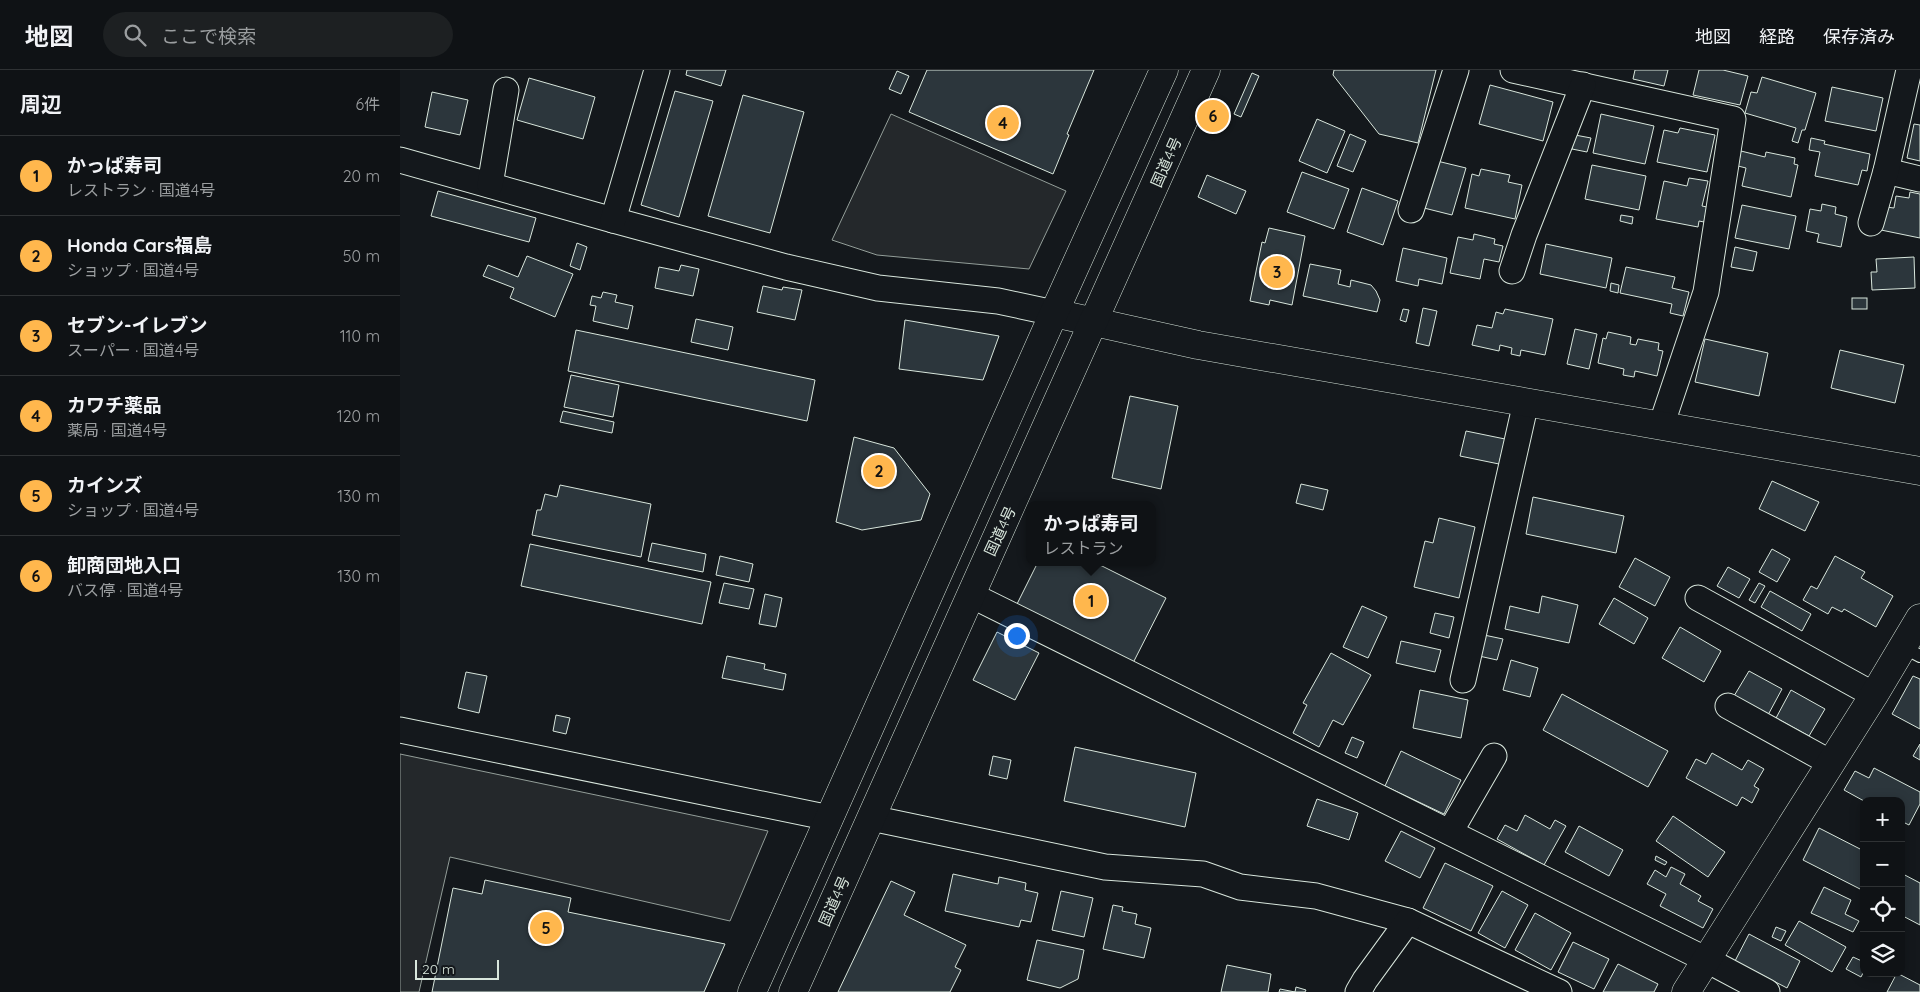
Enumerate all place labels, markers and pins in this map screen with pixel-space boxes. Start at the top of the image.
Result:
pin: 6 [1197,97,1229,135]
pin: 4 [987,104,1019,142]
pin: 3 [1261,253,1293,291]
pin: 2 [863,452,895,490]
pin: 1 [1075,582,1107,620]
pin: 5 [530,909,562,947]

